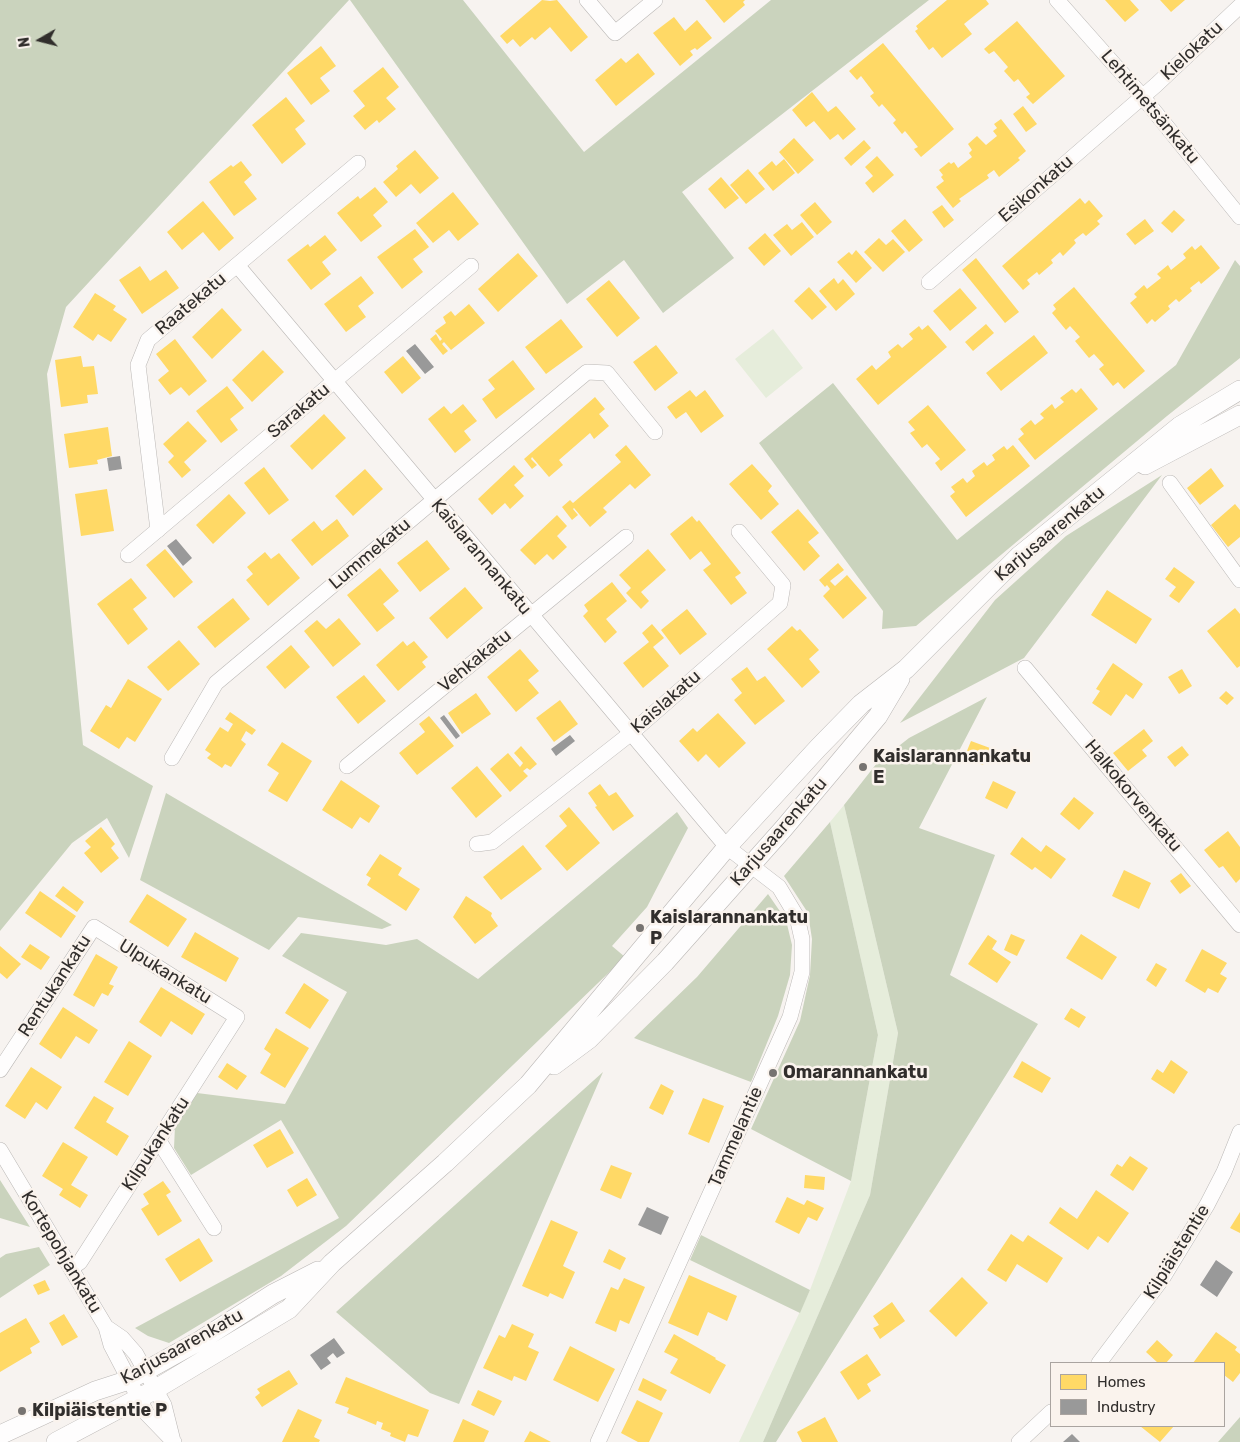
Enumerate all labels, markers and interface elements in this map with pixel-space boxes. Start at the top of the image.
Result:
north arrow [15,15,65,65]
street label: Kielokatu [1157,17,1227,85]
text: N [16,36,34,48]
street label: Lehtimetsänkatu [1096,46,1204,168]
street label: Esikonkatu [994,151,1078,227]
street label: Raatekatu [151,268,231,340]
street label: Sarakatu [263,379,335,443]
street label: Karjusaarenkatu [991,482,1109,586]
street label: Kaislarannankatu [426,495,536,619]
street label: Lummekatu [325,514,415,594]
street label: Vehkakatu [434,625,516,697]
street label: Kaislakatu [627,666,705,738]
street label: Halkokorvenkatu [1080,736,1186,856]
place label: Kaislarannankatu E [873,746,1031,789]
marker: Kaislarannankatu E [857,761,869,773]
street label: Karjusaarenkatu [726,773,832,891]
place label: Kaislarannankatu P [650,907,808,950]
marker: Kaislarannankatu P [634,922,646,934]
street label: Rentukankatu [14,931,96,1041]
street label: Ulpukankatu [115,935,215,1009]
place label: Omarannankatu [783,1062,928,1084]
marker: Omarannankatu [767,1067,779,1079]
street label: Tammelantie [704,1084,768,1190]
street label: Kilpukankatu [118,1093,194,1195]
street label: Kortepohjankatu [16,1187,106,1317]
street label: Kilpiäistentie [1139,1201,1215,1303]
street label: Karjusaarenkatu [117,1304,247,1390]
legend [1050,1362,1225,1427]
text: Homes [1097,1373,1146,1391]
text: Industry [1097,1398,1156,1416]
place label: Kilpiäistentie P [32,1400,167,1422]
marker: Kilpiäistentie P [16,1405,28,1417]

